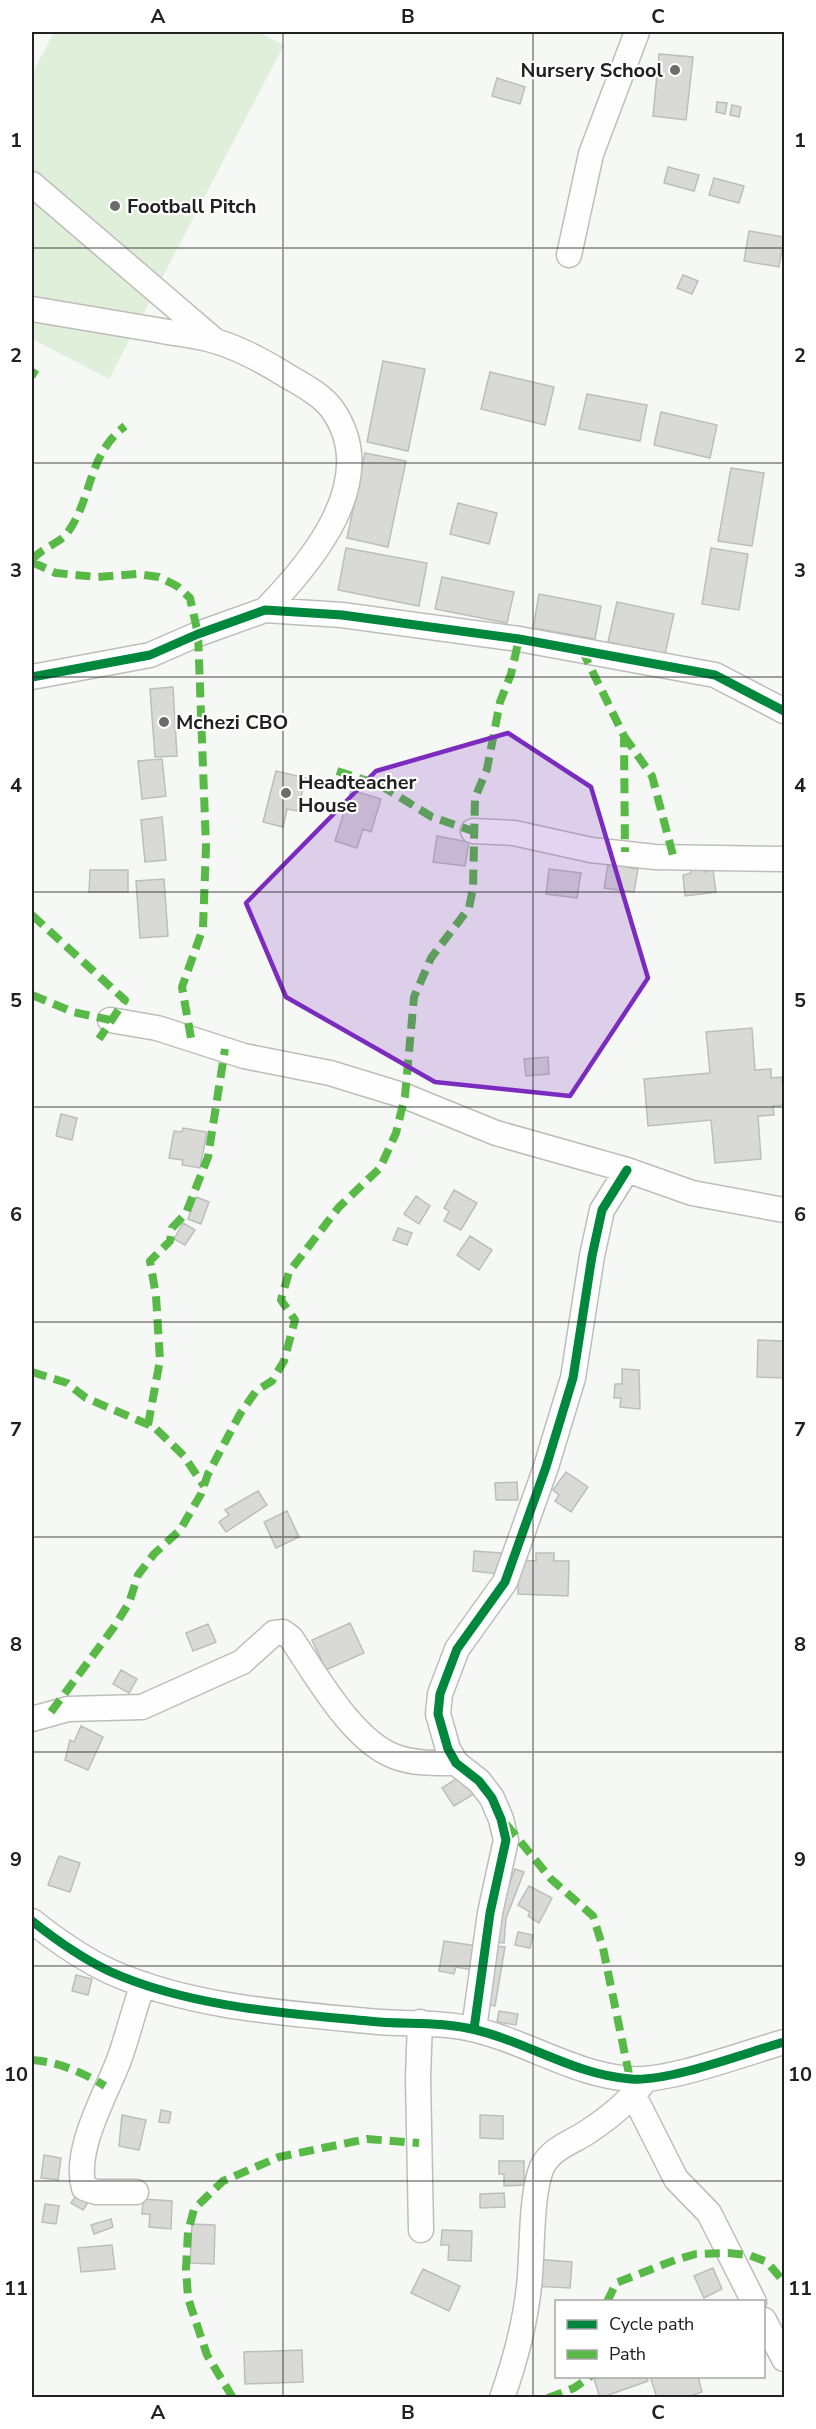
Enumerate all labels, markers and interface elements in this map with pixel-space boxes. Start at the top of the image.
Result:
text: A [151,3,166,30]
text: B [401,3,415,30]
text: C [651,3,665,30]
place label: Nursery School [521,57,664,84]
marker: Nursery School [668,63,682,77]
text: 1 [10,127,22,154]
text: 1 [794,127,806,154]
place label: Football Pitch [127,193,256,220]
marker: Football Pitch [108,199,122,213]
text: 2 [10,342,22,369]
text: 2 [794,342,806,369]
text: 3 [10,557,22,584]
text: 3 [794,557,806,584]
place label: Mchezi CBO [176,709,288,736]
marker: Mchezi CBO [157,715,171,729]
place label: Headteacher House [298,769,417,819]
text: 4 [10,772,22,799]
text: 4 [794,772,806,799]
marker: Headteacher House [279,786,293,800]
text: 5 [10,987,22,1014]
text: 5 [794,987,806,1014]
text: 6 [10,1201,22,1228]
text: 6 [794,1201,806,1228]
text: 7 [10,1416,22,1443]
text: 7 [794,1416,806,1443]
text: 8 [10,1631,22,1658]
text: 8 [794,1631,806,1658]
text: 9 [10,1846,22,1873]
text: 9 [794,1846,806,1873]
text: 10 [4,2061,28,2088]
text: 10 [788,2061,812,2088]
text: 11 [4,2275,28,2302]
text: 11 [788,2275,812,2302]
legend [555,2300,765,2378]
text: Cycle path [609,2312,694,2336]
text: Path [609,2342,646,2366]
text: A [151,2399,166,2426]
text: B [401,2399,415,2426]
text: C [651,2399,665,2426]

